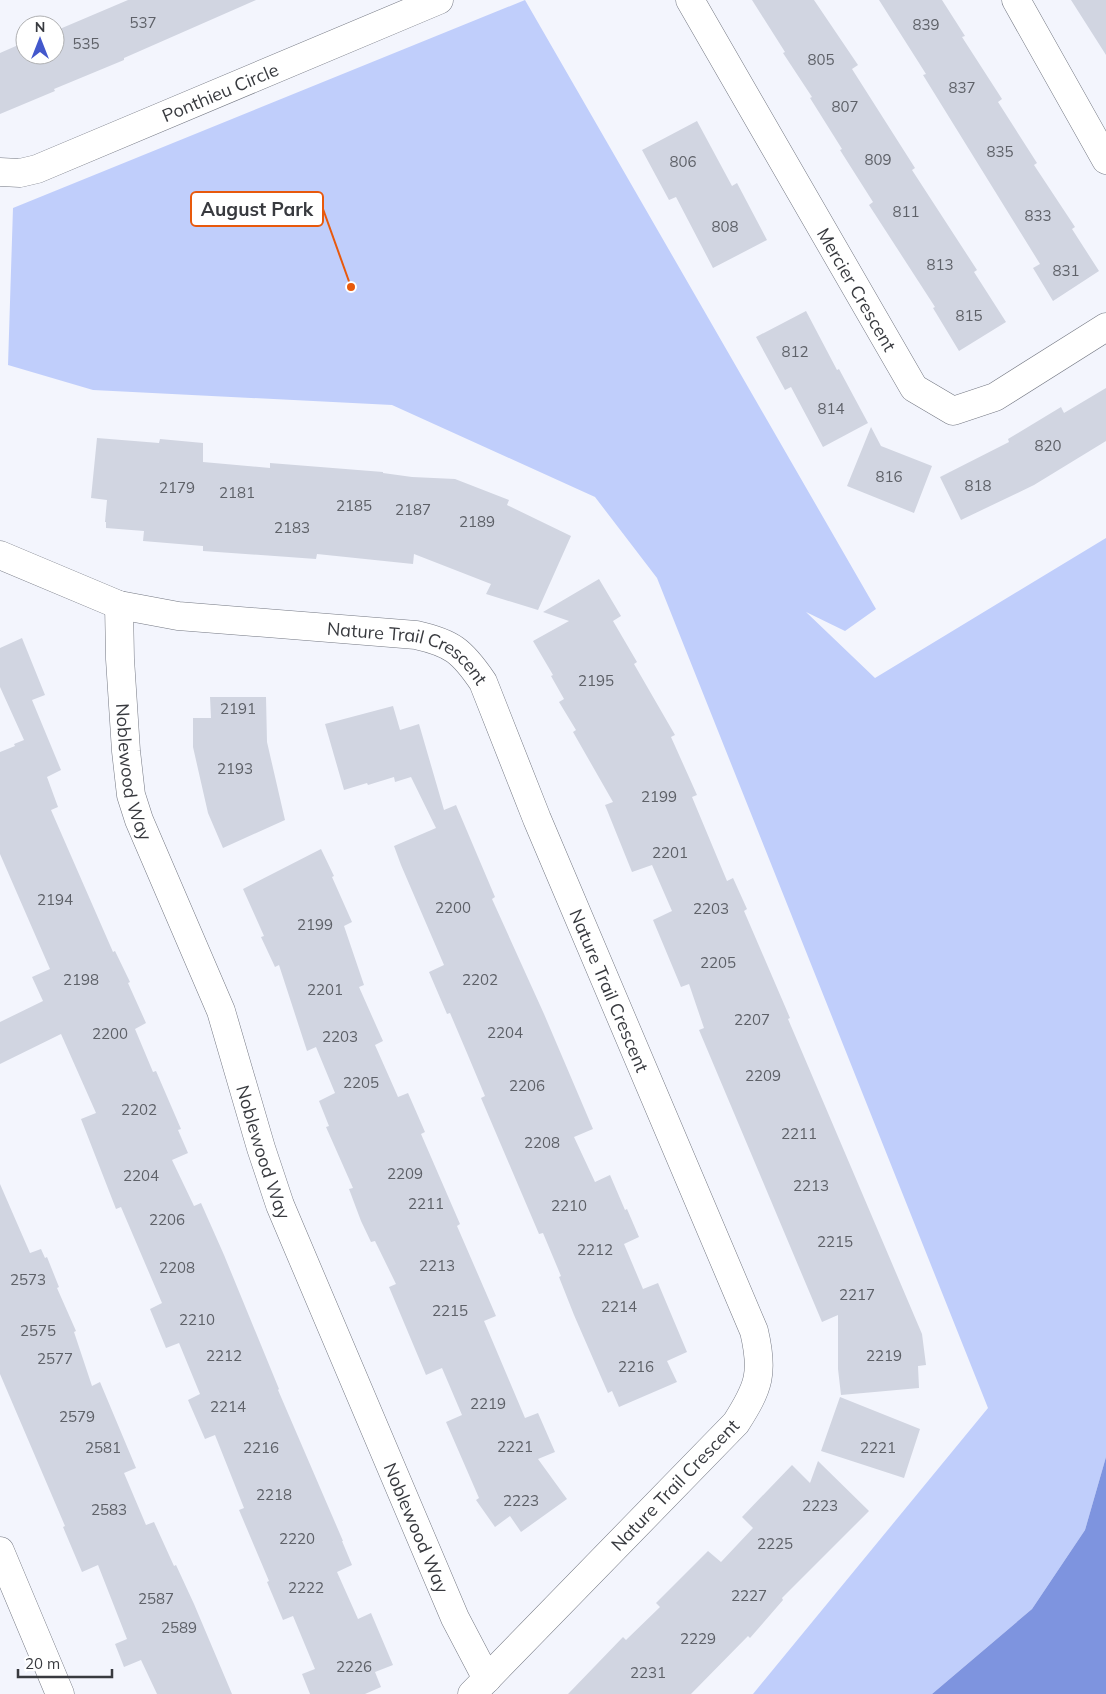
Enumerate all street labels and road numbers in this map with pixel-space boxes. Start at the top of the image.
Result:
street label: Ponthieu Circle [158,57,282,127]
street label: Mercier Crescent [812,223,902,355]
street label: Nature Trail Crescent [326,616,493,689]
street label: Noblewood Way [111,702,158,844]
street label: Nature Trail Crescent [565,905,654,1075]
street label: Noblewood Way [232,1082,296,1223]
street label: Nature Trail Crescent [606,1414,744,1556]
street label: Noblewood Way [379,1459,455,1597]

